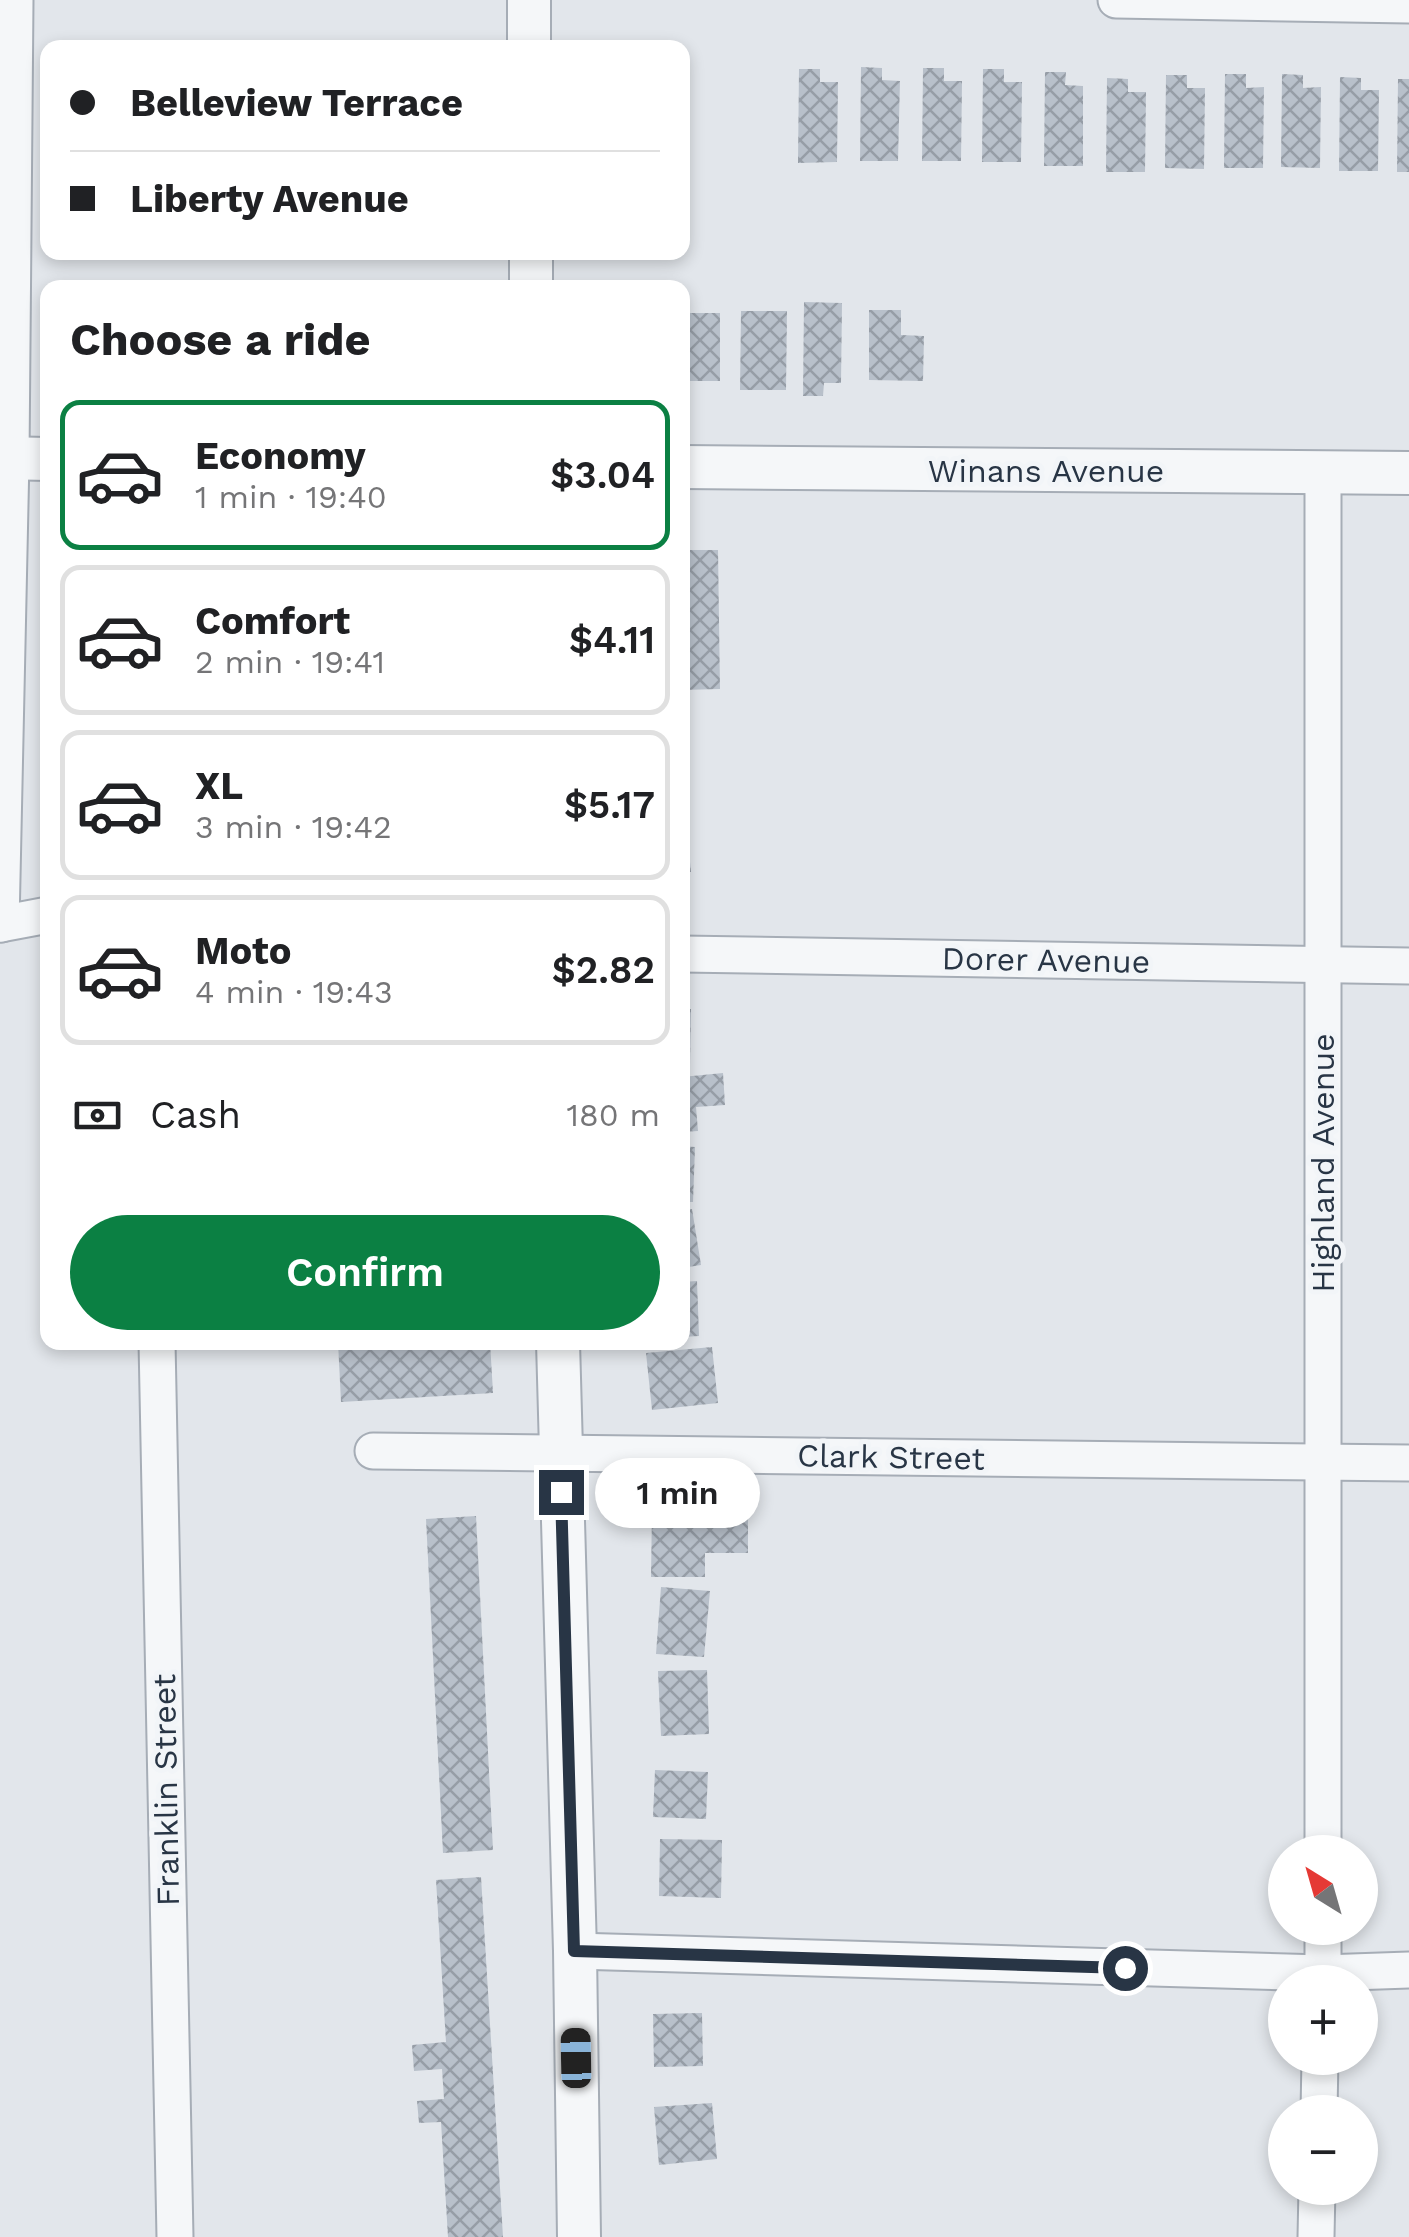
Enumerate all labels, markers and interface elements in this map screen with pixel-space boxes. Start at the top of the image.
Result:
text: Belleview Terrace [130,81,463,125]
text: Liberty Avenue [130,177,409,221]
text: Choose a ride [70,313,370,366]
icon: car [75,430,165,520]
text: Economy [195,434,366,478]
street label: Winans Avenue [928,452,1164,490]
text: $3.04 [550,453,655,497]
text: 1 min · 19:40 [195,478,387,516]
icon: car [75,595,165,685]
text: Comfort [195,599,350,643]
text: $4.11 [569,618,655,662]
text: 2 min · 19:41 [195,643,385,681]
icon: car [75,760,165,850]
text: XL [195,764,243,808]
text: $5.17 [564,783,655,827]
text: 3 min · 19:42 [195,808,392,846]
icon: car [75,925,165,1015]
text: Moto [195,929,291,973]
street label: Dorer Avenue [941,939,1151,981]
text: $2.82 [552,948,655,992]
text: 4 min · 19:43 [195,973,393,1011]
street label: Highland Avenue [1304,1033,1342,1293]
icon: cash [70,1088,125,1143]
text: Cash [150,1093,241,1137]
text: 180 m [566,1096,660,1134]
button: Confirm [70,1215,660,1330]
street label: Clark Street [797,1436,985,1478]
callout: 1 min [596,1457,761,1527]
route end [539,1470,584,1515]
text: 1 min [636,1474,719,1512]
street label: Franklin Street [145,1674,187,1906]
north arrow [1268,1835,1378,1945]
map controls [1268,1835,1378,2205]
route start [1103,1946,1148,1991]
button: + [1268,1965,1378,2075]
car [560,2028,592,2088]
button: − [1268,2095,1378,2205]

